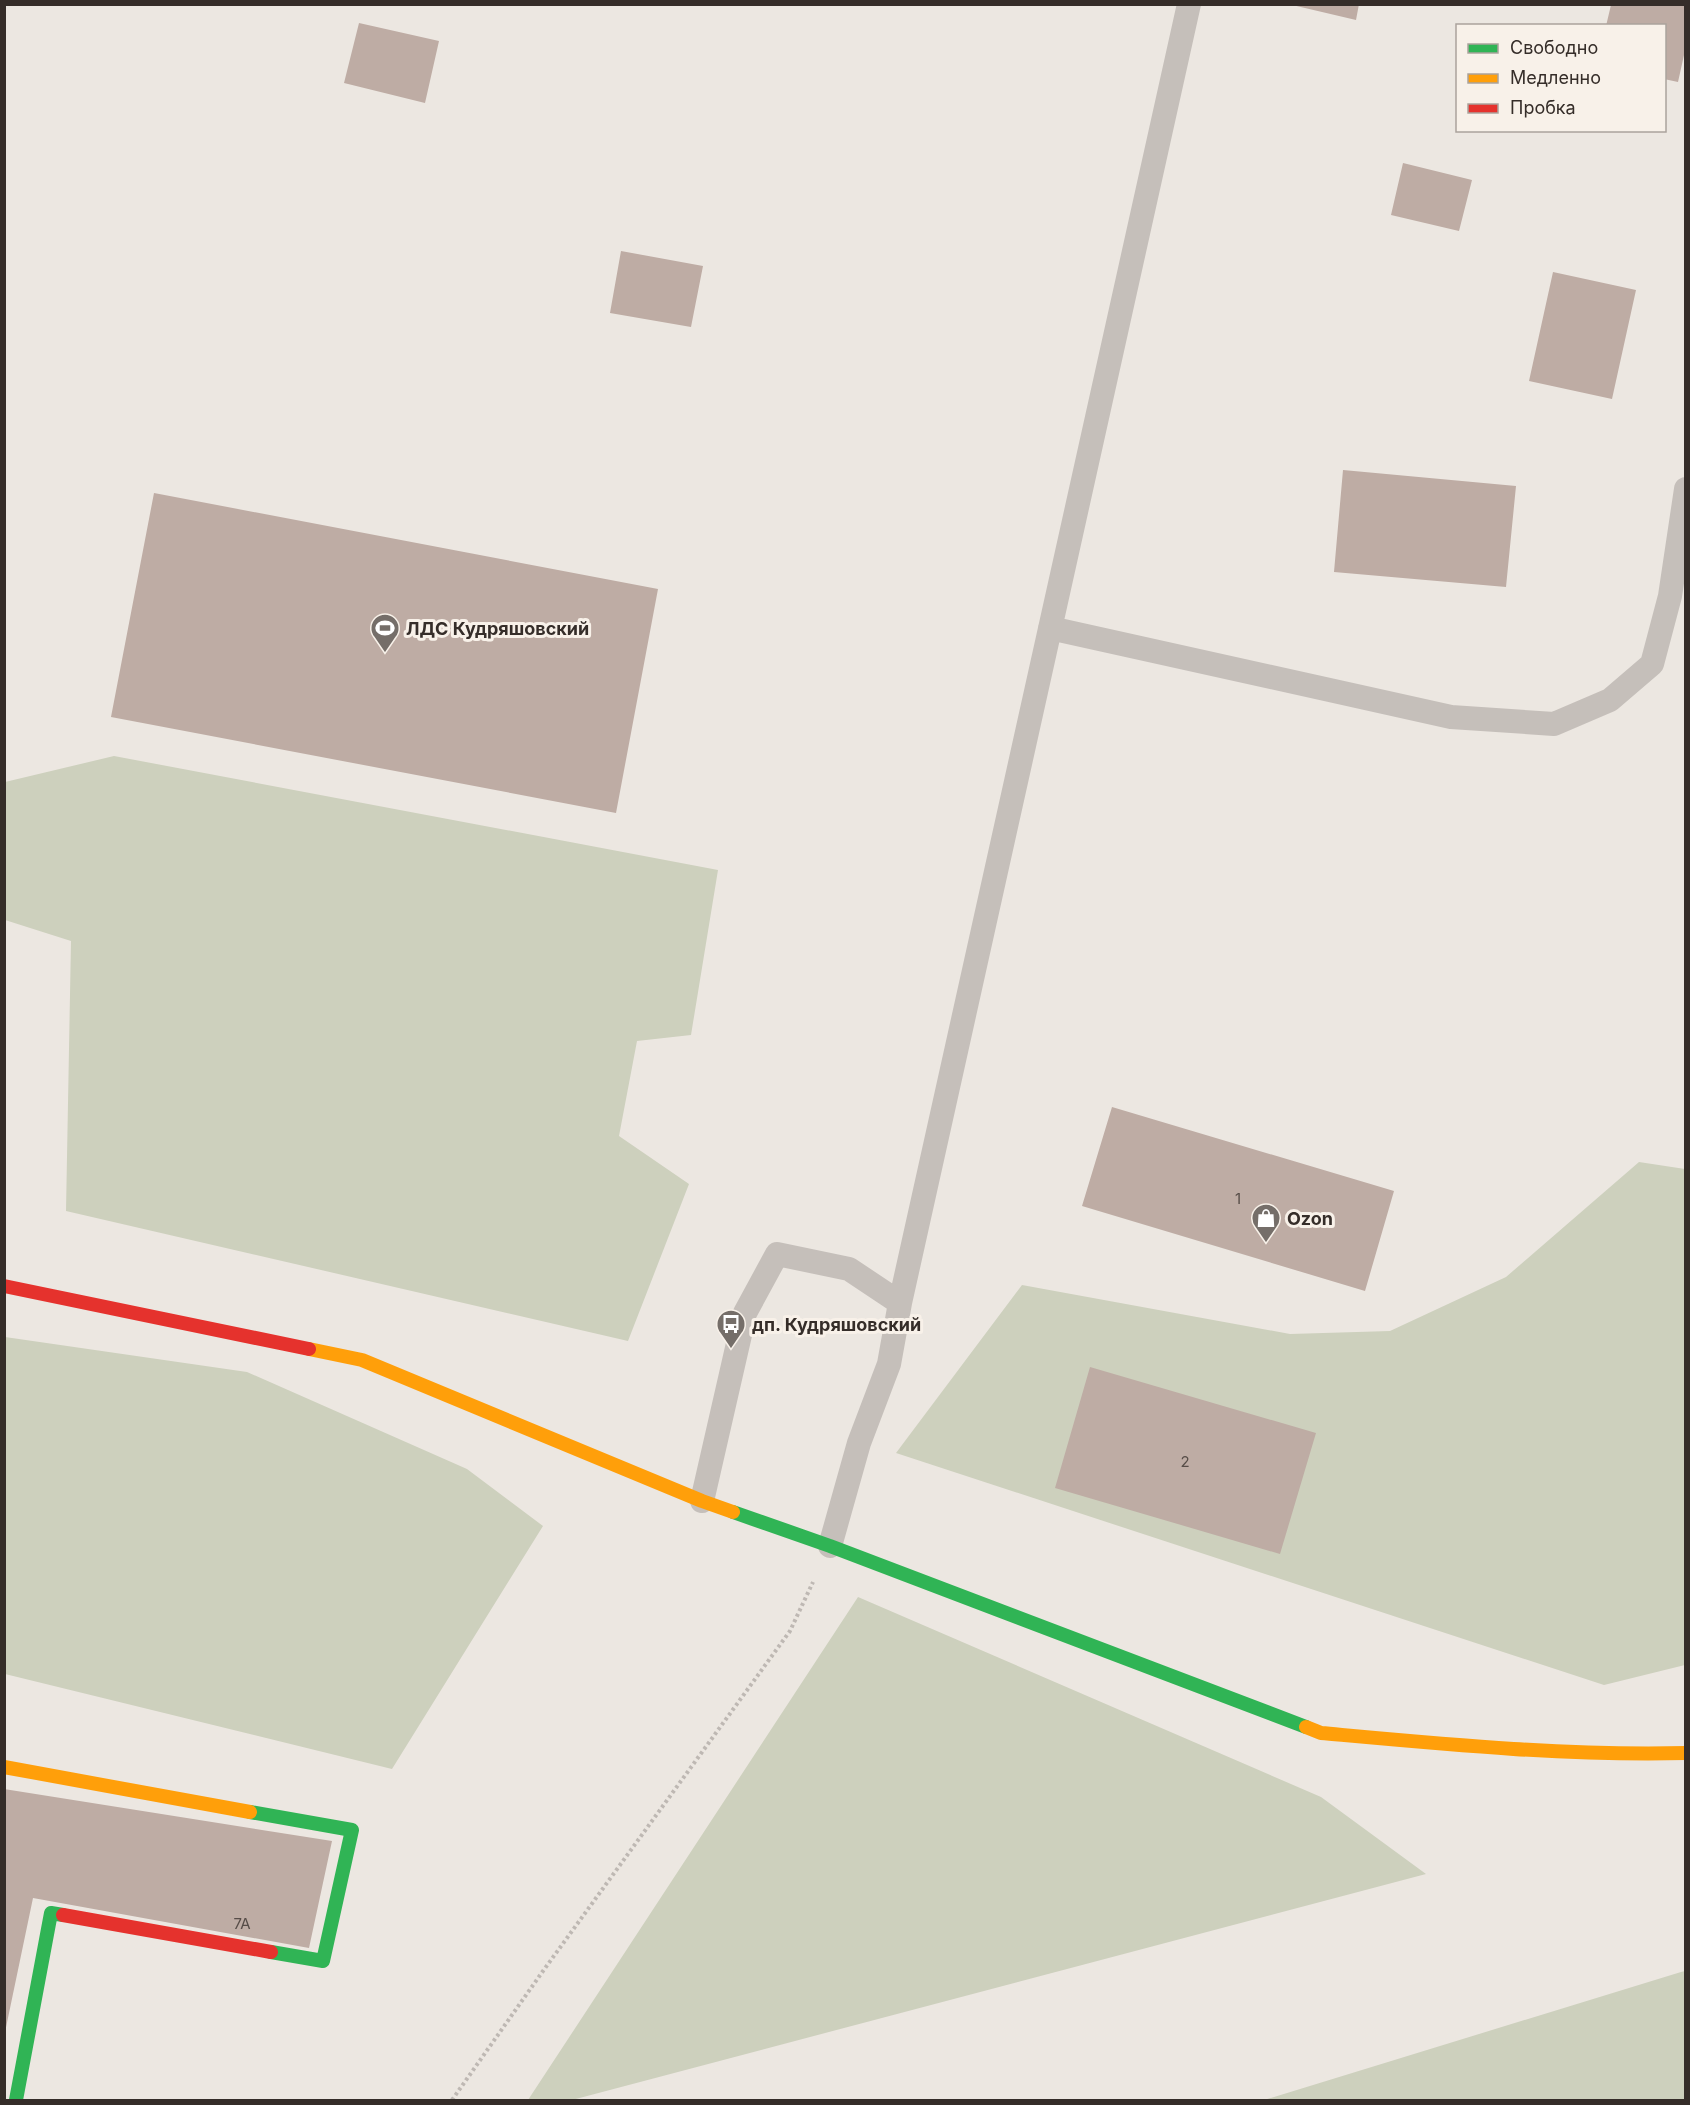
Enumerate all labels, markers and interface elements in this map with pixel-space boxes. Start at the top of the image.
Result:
legend [1456,24,1666,132]
text: Свободно [1510,37,1598,58]
text: Медленно [1510,67,1601,88]
text: Пробка [1510,97,1576,118]
sports icon: ЛДС Кудряшовский [369,612,401,654]
place label: ЛДС Кудряшовский [406,618,589,639]
house number: 1 [1235,1189,1241,1208]
shop icon: Ozon [1250,1202,1282,1244]
place label: Ozon [1287,1208,1333,1229]
bus stop icon: дп. Кудряшовский [715,1308,747,1350]
place label: дп. Кудряшовский [752,1314,921,1335]
house number: 2 [1180,1452,1190,1471]
house number: 7А [233,1914,251,1933]

